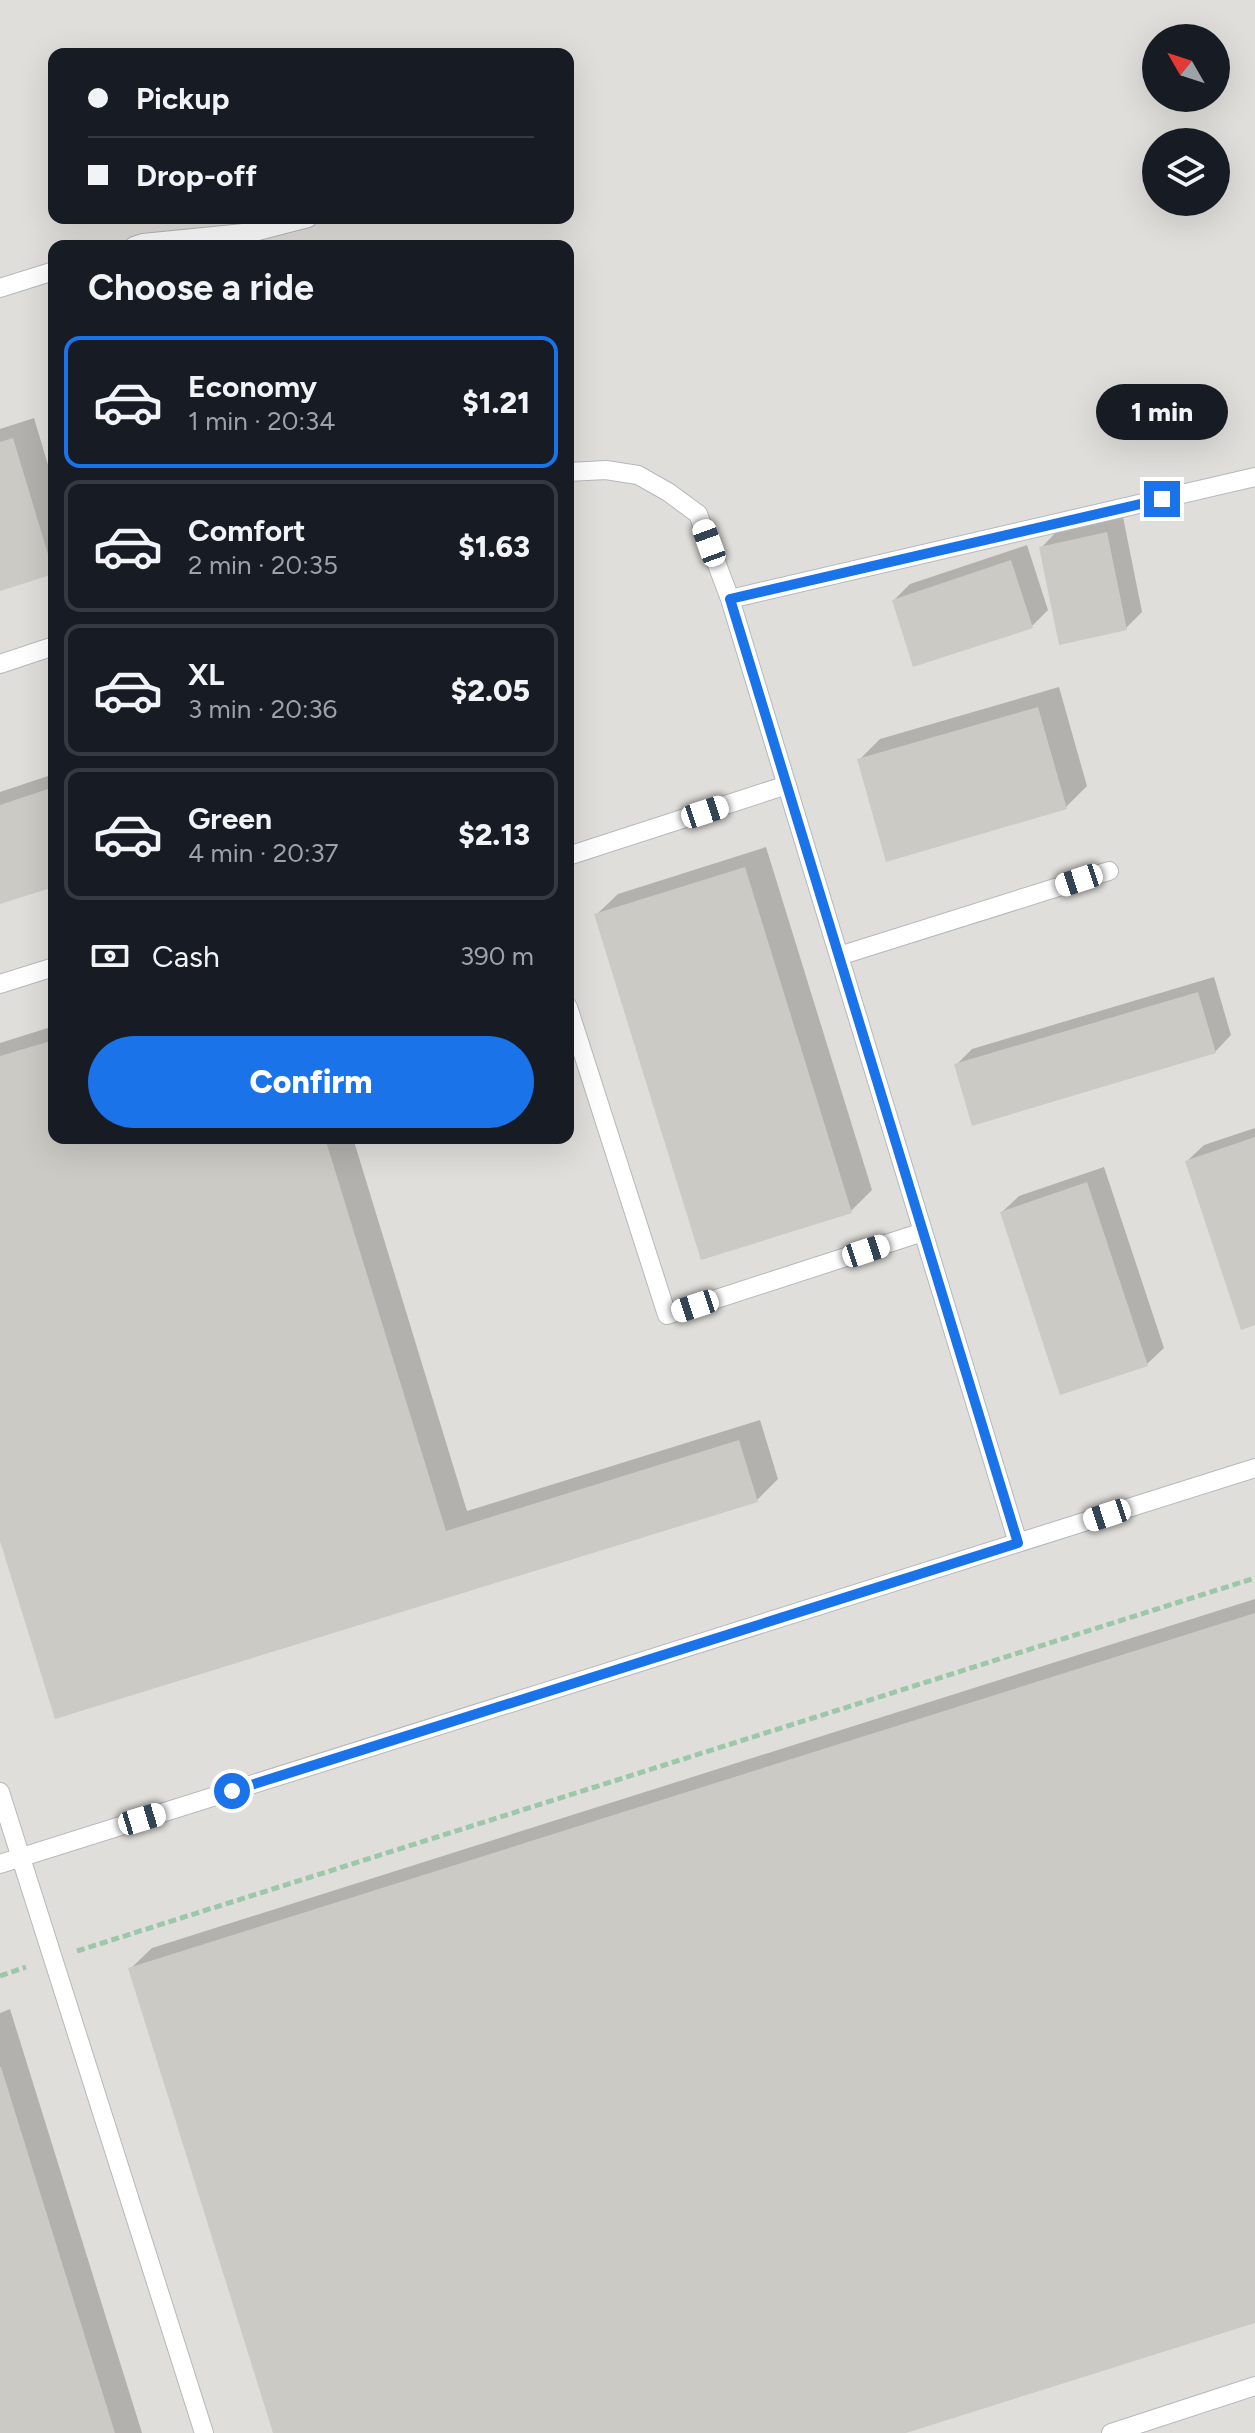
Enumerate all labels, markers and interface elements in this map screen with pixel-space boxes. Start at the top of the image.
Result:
north arrow [1142,24,1230,112]
map controls [1142,24,1230,216]
text: Pickup [136,80,230,117]
button: layers [1142,128,1230,216]
text: Drop-off [136,157,257,194]
text: Choose a ride [88,266,314,309]
icon: car [92,366,164,438]
text: Economy [188,368,317,405]
callout: 1 min [1096,383,1228,439]
text: $1.21 [462,384,530,421]
text: 1 min [1131,396,1193,428]
text: 1 min · 20:34 [188,405,335,437]
route end [1144,481,1180,517]
icon: car [92,510,164,582]
text: Comfort [188,512,306,549]
car [690,516,728,570]
text: $1.63 [458,528,530,565]
text: 2 min · 20:35 [188,549,338,581]
icon: car [92,654,164,726]
text: XL [188,656,224,693]
text: $2.05 [451,672,530,709]
text: 3 min · 20:36 [188,693,337,725]
car [678,793,732,831]
icon: car [92,798,164,870]
text: Green [188,800,272,837]
text: $2.13 [458,816,530,853]
text: 4 min · 20:37 [188,837,339,869]
car [1052,861,1106,899]
icon: cash [88,934,132,978]
text: Cash [152,938,220,975]
text: 390 m [460,940,534,972]
button: Confirm [88,1036,534,1128]
car [839,1232,893,1270]
car [668,1287,722,1325]
car [1080,1496,1134,1534]
route start [214,1773,250,1809]
car [116,1801,168,1837]

